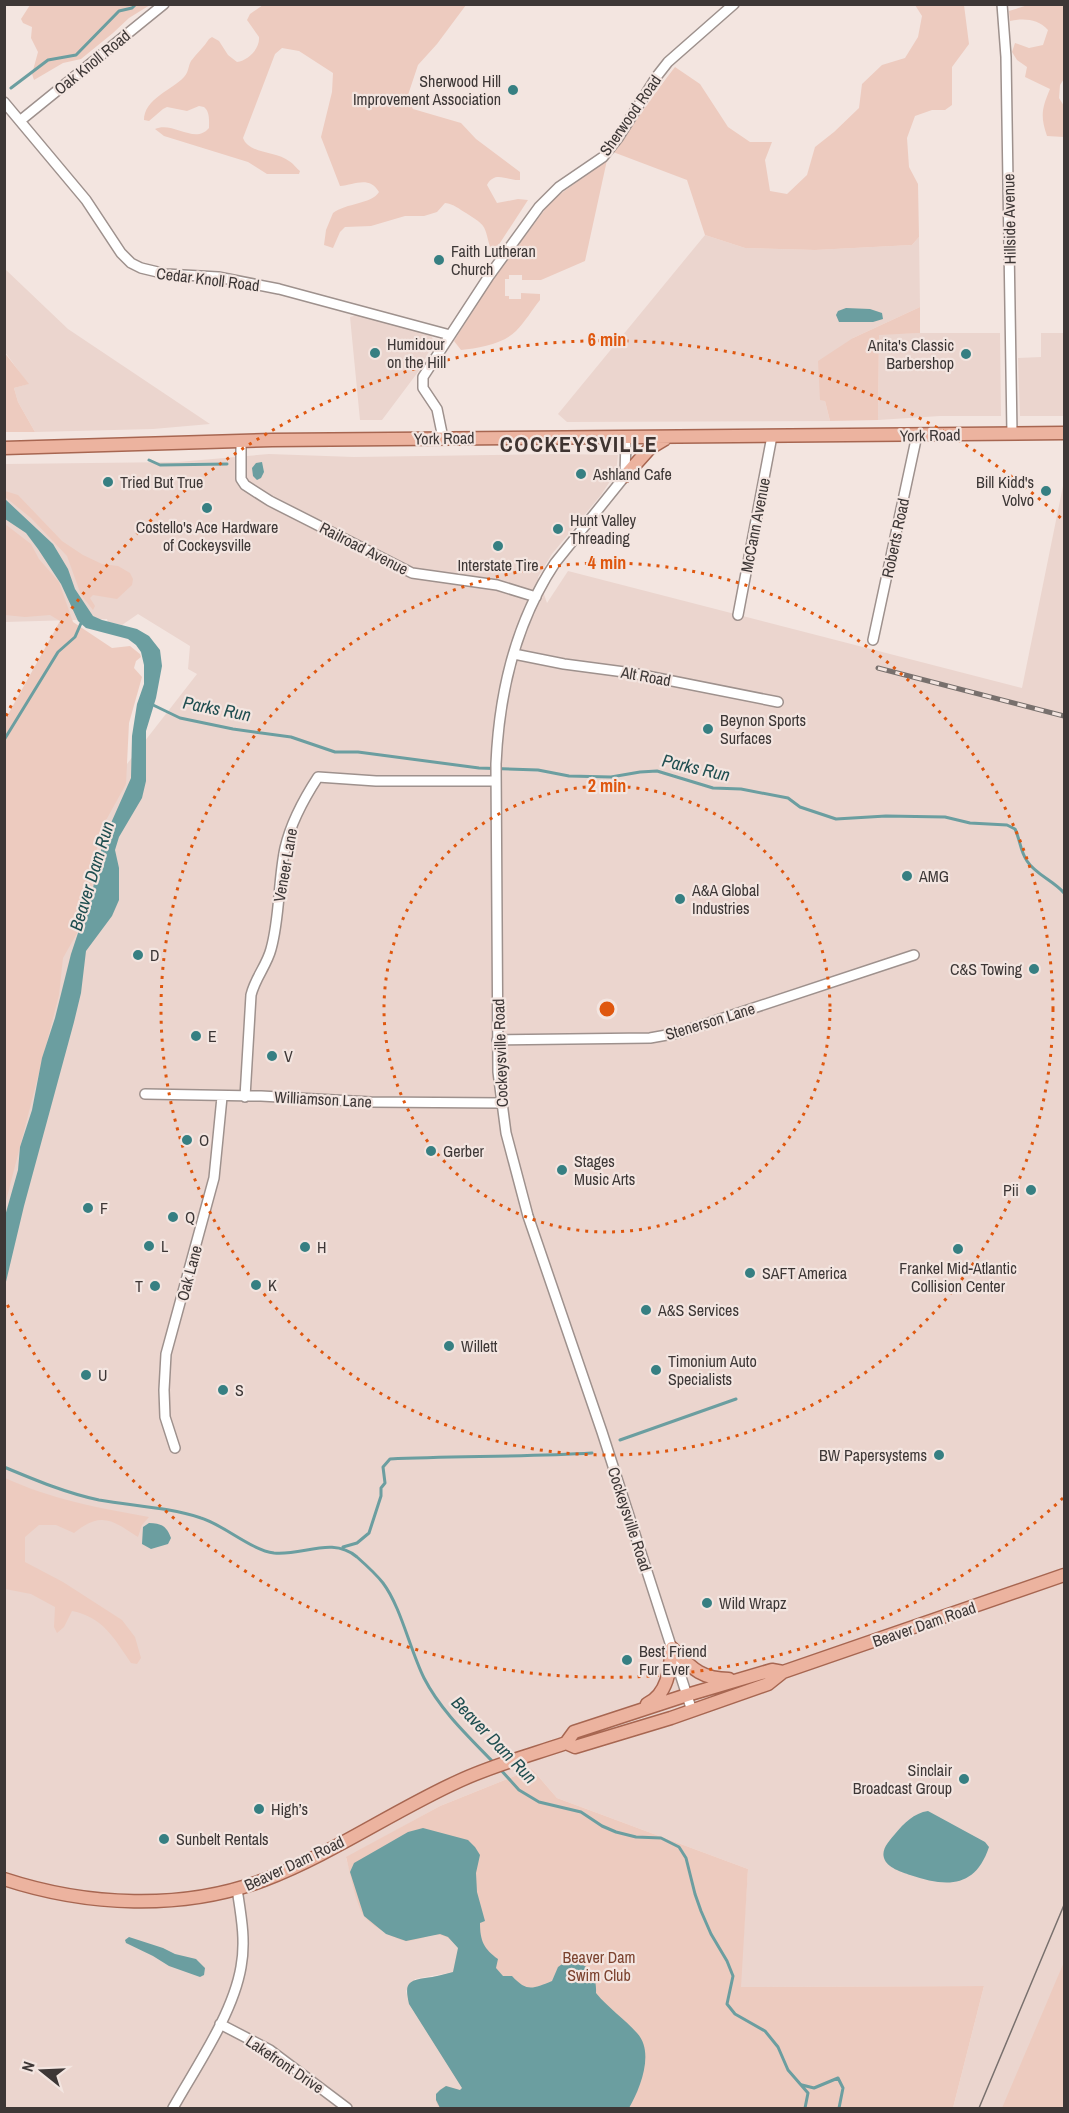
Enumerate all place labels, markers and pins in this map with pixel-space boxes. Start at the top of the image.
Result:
place label: Sherwood Hill Improvement Association [353,70,501,110]
marker: Sherwood Hill Improvement Association [506,83,520,97]
place label: Faith Lutheran Church [451,240,536,280]
marker: Faith Lutheran Church [432,253,446,267]
place label: Humidour on the Hill [387,333,446,373]
place label: Anita's Classic Barbershop [867,334,954,374]
marker: Humidour on the Hill [368,346,382,360]
marker: Anita's Classic Barbershop [959,347,973,361]
place label: Ashland Cafe [592,463,672,485]
marker: Ashland Cafe [574,467,588,481]
place label: Tried But True [120,471,203,493]
place label: Bill Kidd's Volvo [976,471,1034,511]
marker: Tried But True [101,475,115,489]
marker: Bill Kidd's Volvo [1039,484,1053,498]
marker: Costello's Ace Hardware of Cockeysville [200,501,214,515]
place label: Hunt Valley Threading [570,509,637,549]
place label: Costello's Ace Hardware of Cockeysville [136,516,278,556]
marker: Hunt Valley Threading [551,522,565,536]
marker: Interstate Tire [491,539,505,553]
place label: Interstate Tire [457,554,539,576]
place label: Beynon Sports Surfaces [720,709,806,749]
marker: Beynon Sports Surfaces [701,722,715,736]
place label: AMG [918,865,949,887]
marker: AMG [900,869,914,883]
place label: A&A Global Industries [691,879,759,919]
marker: A&A Global Industries [673,892,687,906]
place label: D [150,944,159,966]
marker: D [131,948,145,962]
place label: C&S Towing [950,958,1023,980]
marker: C&S Towing [1027,962,1041,976]
centre of rings [597,999,617,1019]
place label: E [208,1025,217,1047]
marker: E [189,1029,203,1043]
place label: V [284,1045,293,1067]
marker: V [265,1049,279,1063]
place label: O [199,1129,209,1151]
marker: O [180,1133,194,1147]
place label: Gerber [443,1140,484,1162]
marker: Gerber [424,1144,438,1158]
place label: Stages Music Arts [574,1150,635,1190]
marker: Stages Music Arts [555,1163,569,1177]
place label: Pii [1003,1179,1019,1201]
marker: Pii [1024,1183,1038,1197]
place label: F [100,1197,108,1219]
marker: F [81,1201,95,1215]
place label: Q [185,1206,195,1228]
marker: Q [166,1210,180,1224]
place label: L [161,1235,169,1257]
place label: H [317,1236,326,1258]
marker: L [142,1239,156,1253]
marker: H [298,1240,312,1254]
marker: Frankel Mid-Atlantic Collision Center [951,1242,965,1256]
place label: Frankel Mid-Atlantic Collision Center [899,1257,1017,1297]
place label: SAFT America [762,1262,848,1284]
marker: SAFT America [743,1266,757,1280]
place label: K [268,1274,277,1296]
place label: T [135,1275,143,1297]
marker: K [249,1278,263,1292]
marker: T [148,1279,162,1293]
place label: A&S Services [657,1299,739,1321]
marker: A&S Services [639,1303,653,1317]
place label: Willett [461,1335,498,1357]
marker: Willett [442,1339,456,1353]
place label: Timonium Auto Specialists [668,1350,757,1390]
marker: Timonium Auto Specialists [649,1363,663,1377]
place label: U [98,1364,107,1386]
marker: U [79,1368,93,1382]
place label: S [235,1379,244,1401]
marker: S [216,1383,230,1397]
place label: BW Papersystems [819,1444,927,1466]
marker: BW Papersystems [932,1448,946,1462]
place label: Wild Wrapz [719,1592,787,1614]
marker: Wild Wrapz [700,1596,714,1610]
place label: Best Friend Fur Ever [639,1640,707,1680]
marker: Best Friend Fur Ever [620,1653,634,1667]
place label: Sinclair Broadcast Group [853,1759,953,1799]
marker: Sinclair Broadcast Group [957,1772,971,1786]
place label: High’s [271,1798,308,1820]
marker: High’s [252,1802,266,1816]
place label: Sunbelt Rentals [176,1828,269,1850]
marker: Sunbelt Rentals [157,1832,171,1846]

